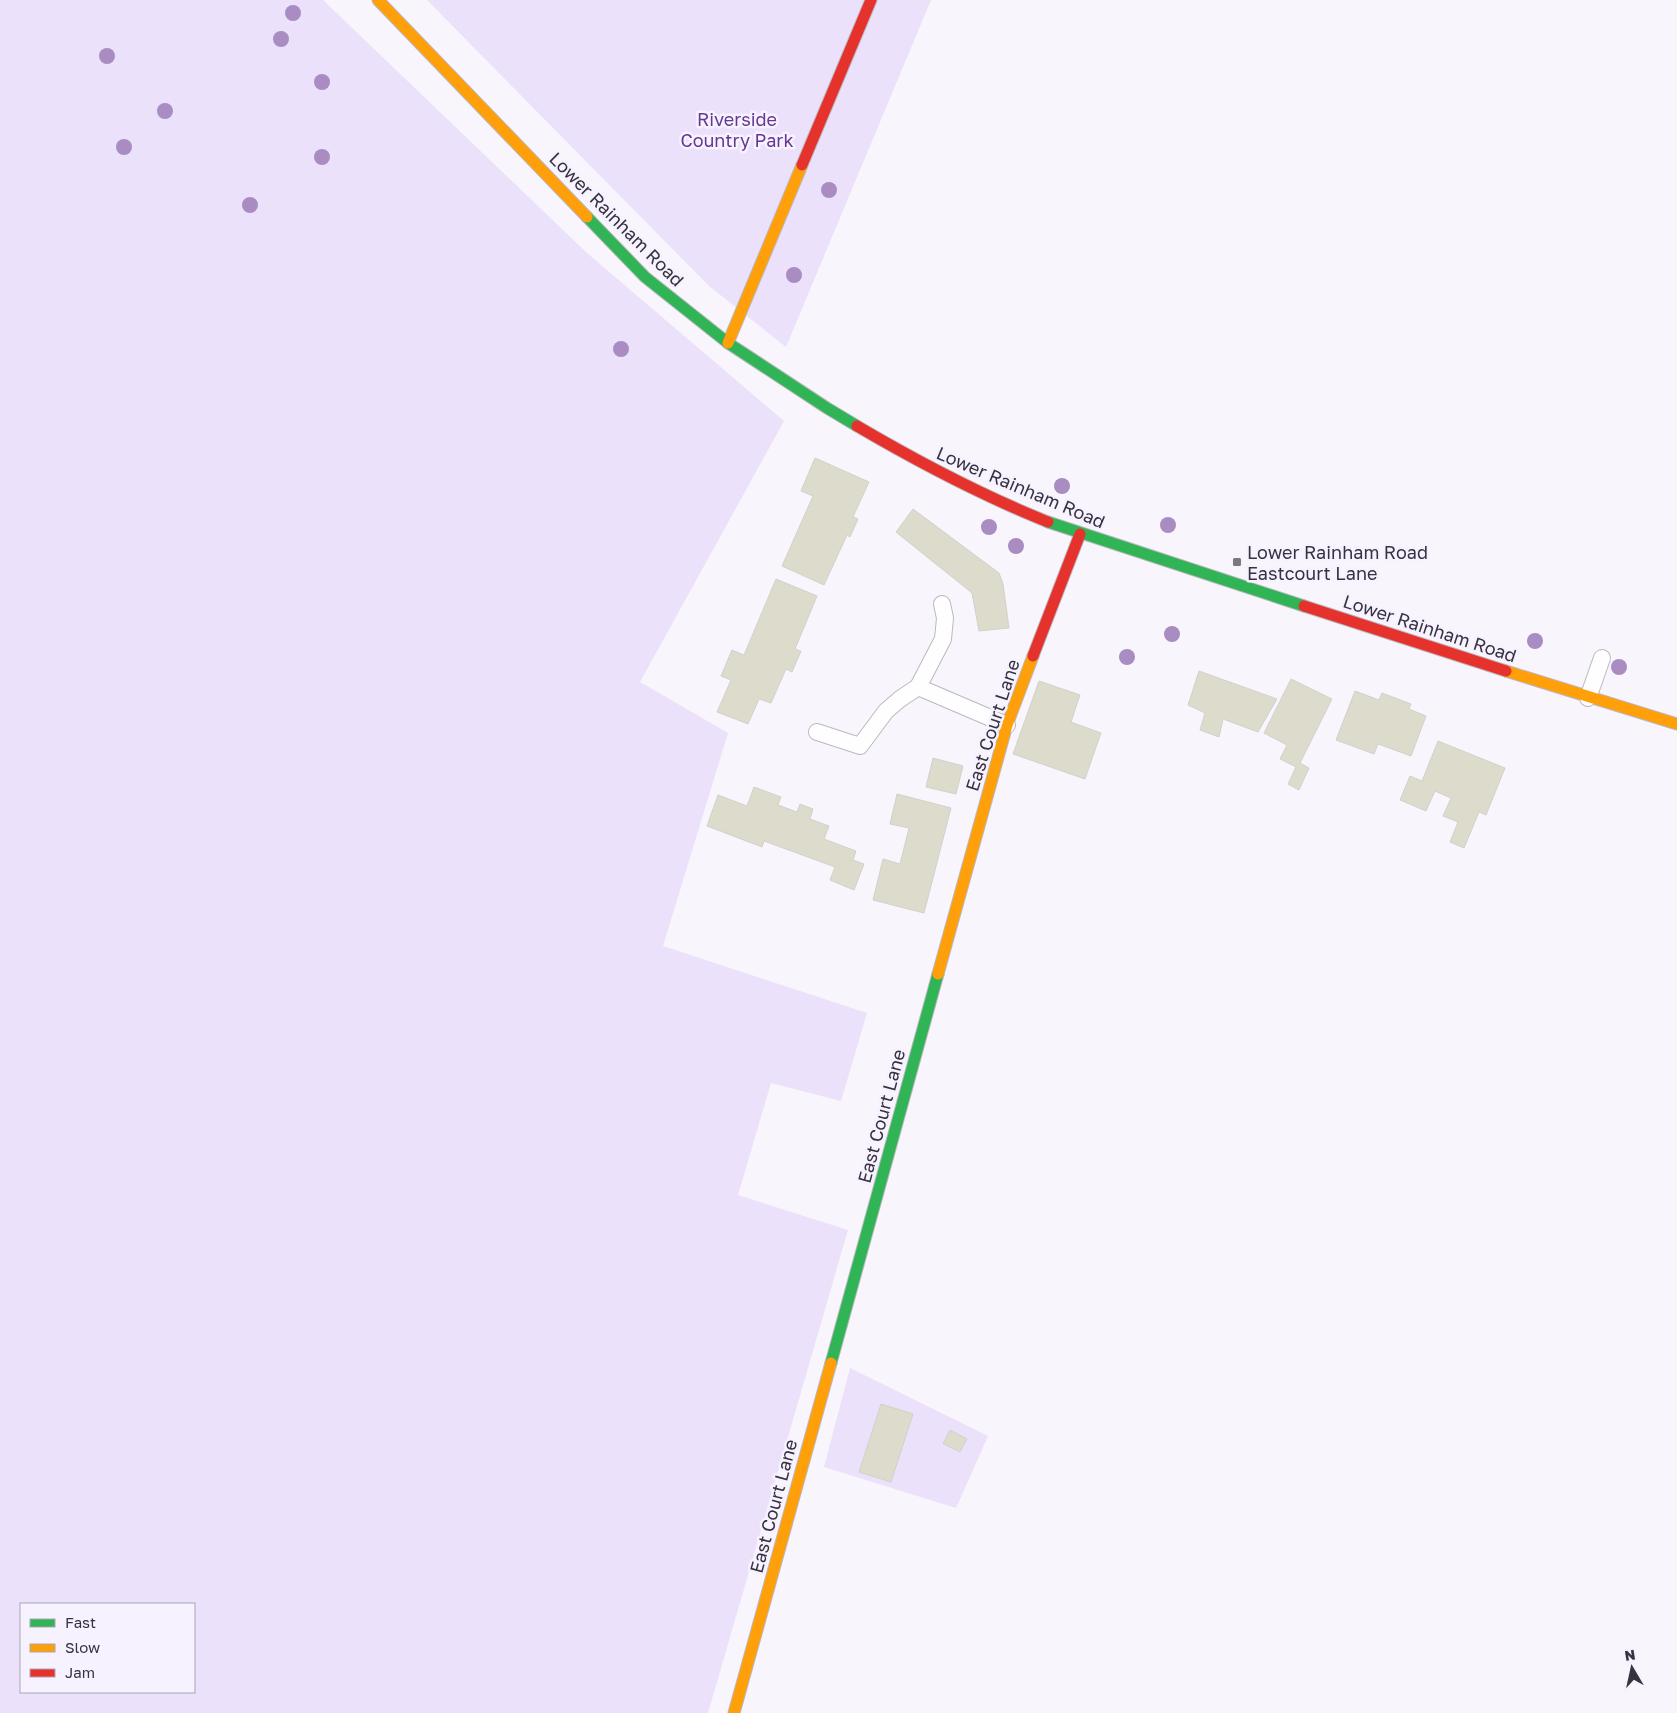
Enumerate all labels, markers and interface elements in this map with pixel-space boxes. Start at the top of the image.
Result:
park label: Riverside Country Park [680,108,794,151]
street label: Lower Rainham Road [545,147,689,291]
street label: Lower Rainham Road [933,442,1109,532]
place label: Lower Rainham Road Eastcourt Lane [1247,541,1428,584]
marker: Lower Rainham Road Eastcourt Lane [1231,556,1243,568]
street label: Lower Rainham Road [1341,590,1519,666]
street label: East Court Lane [960,656,1024,794]
street label: East Court Lane [853,1047,909,1185]
street label: East Court Lane [745,1437,801,1575]
legend [20,1603,195,1693]
text: Fast [65,1613,96,1631]
text: Slow [65,1638,100,1656]
north arrow [1607,1643,1657,1693]
text: N [1623,1645,1636,1664]
text: Jam [65,1663,95,1681]

